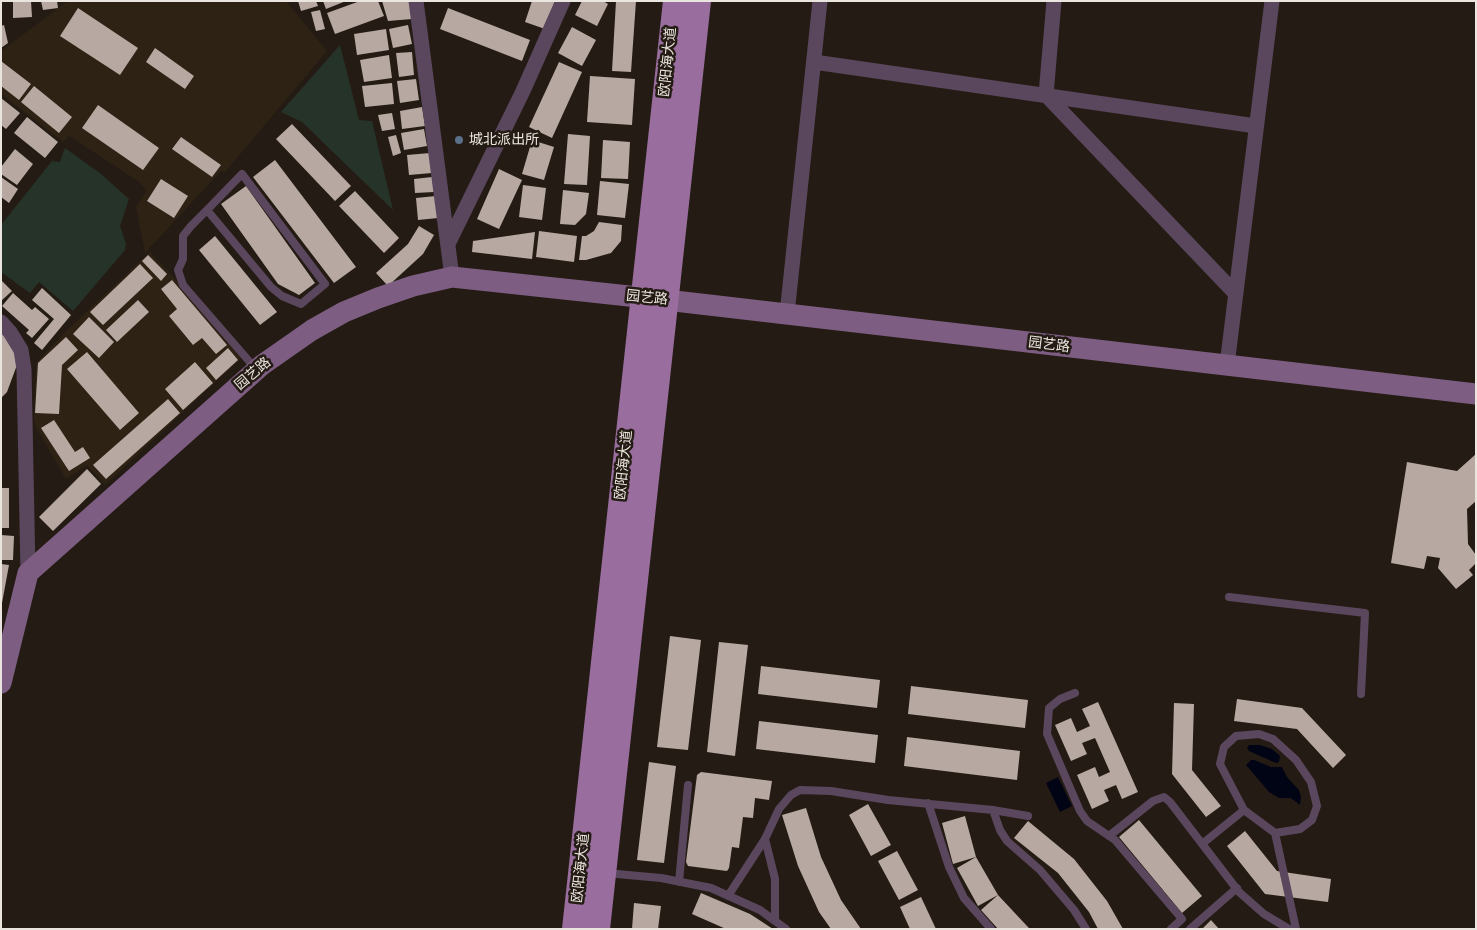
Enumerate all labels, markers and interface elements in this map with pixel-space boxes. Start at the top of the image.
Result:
street label: 欧阳海大道 [656,26,680,98]
place label: 城北派出所 [469,132,539,148]
marker: 城北派出所 [453,134,465,146]
street label: 园艺路 [625,287,669,309]
street label: 园艺路 [1027,334,1071,356]
street label: 园艺路 [232,354,274,394]
street label: 欧阳海大道 [612,429,636,501]
street label: 欧阳海大道 [569,832,593,904]

